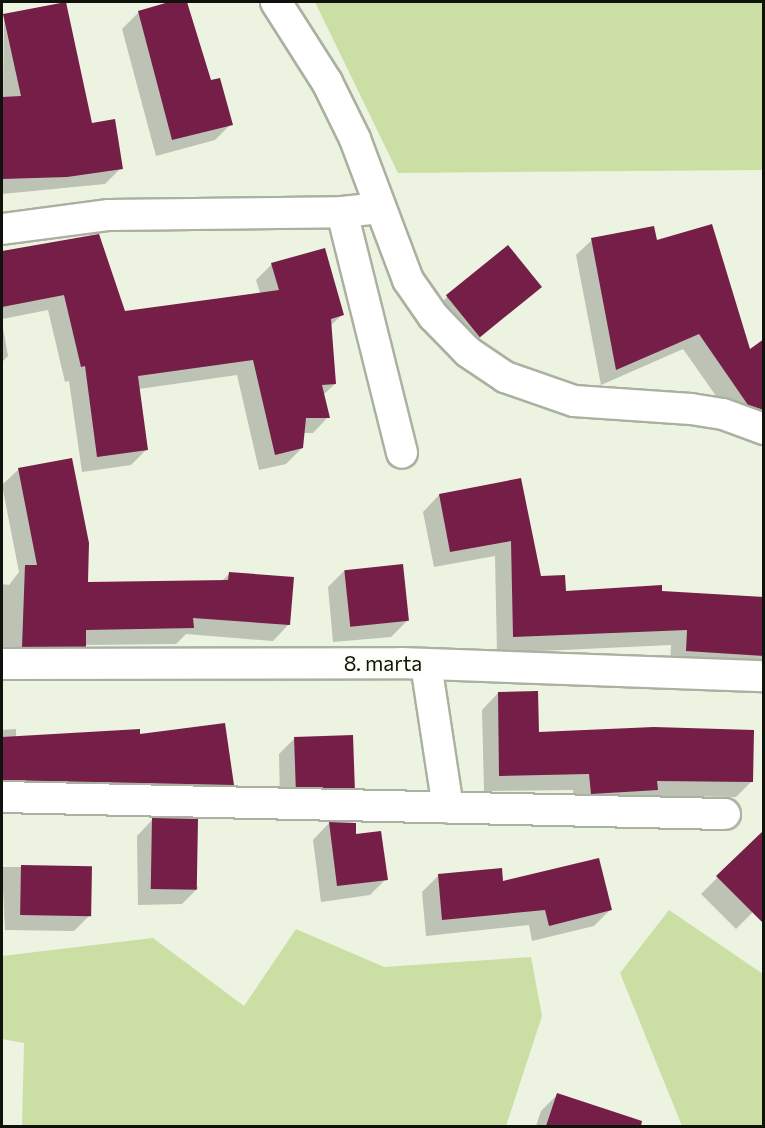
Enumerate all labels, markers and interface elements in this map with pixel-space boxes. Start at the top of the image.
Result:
street label: 8. marta [344,650,422,676]

